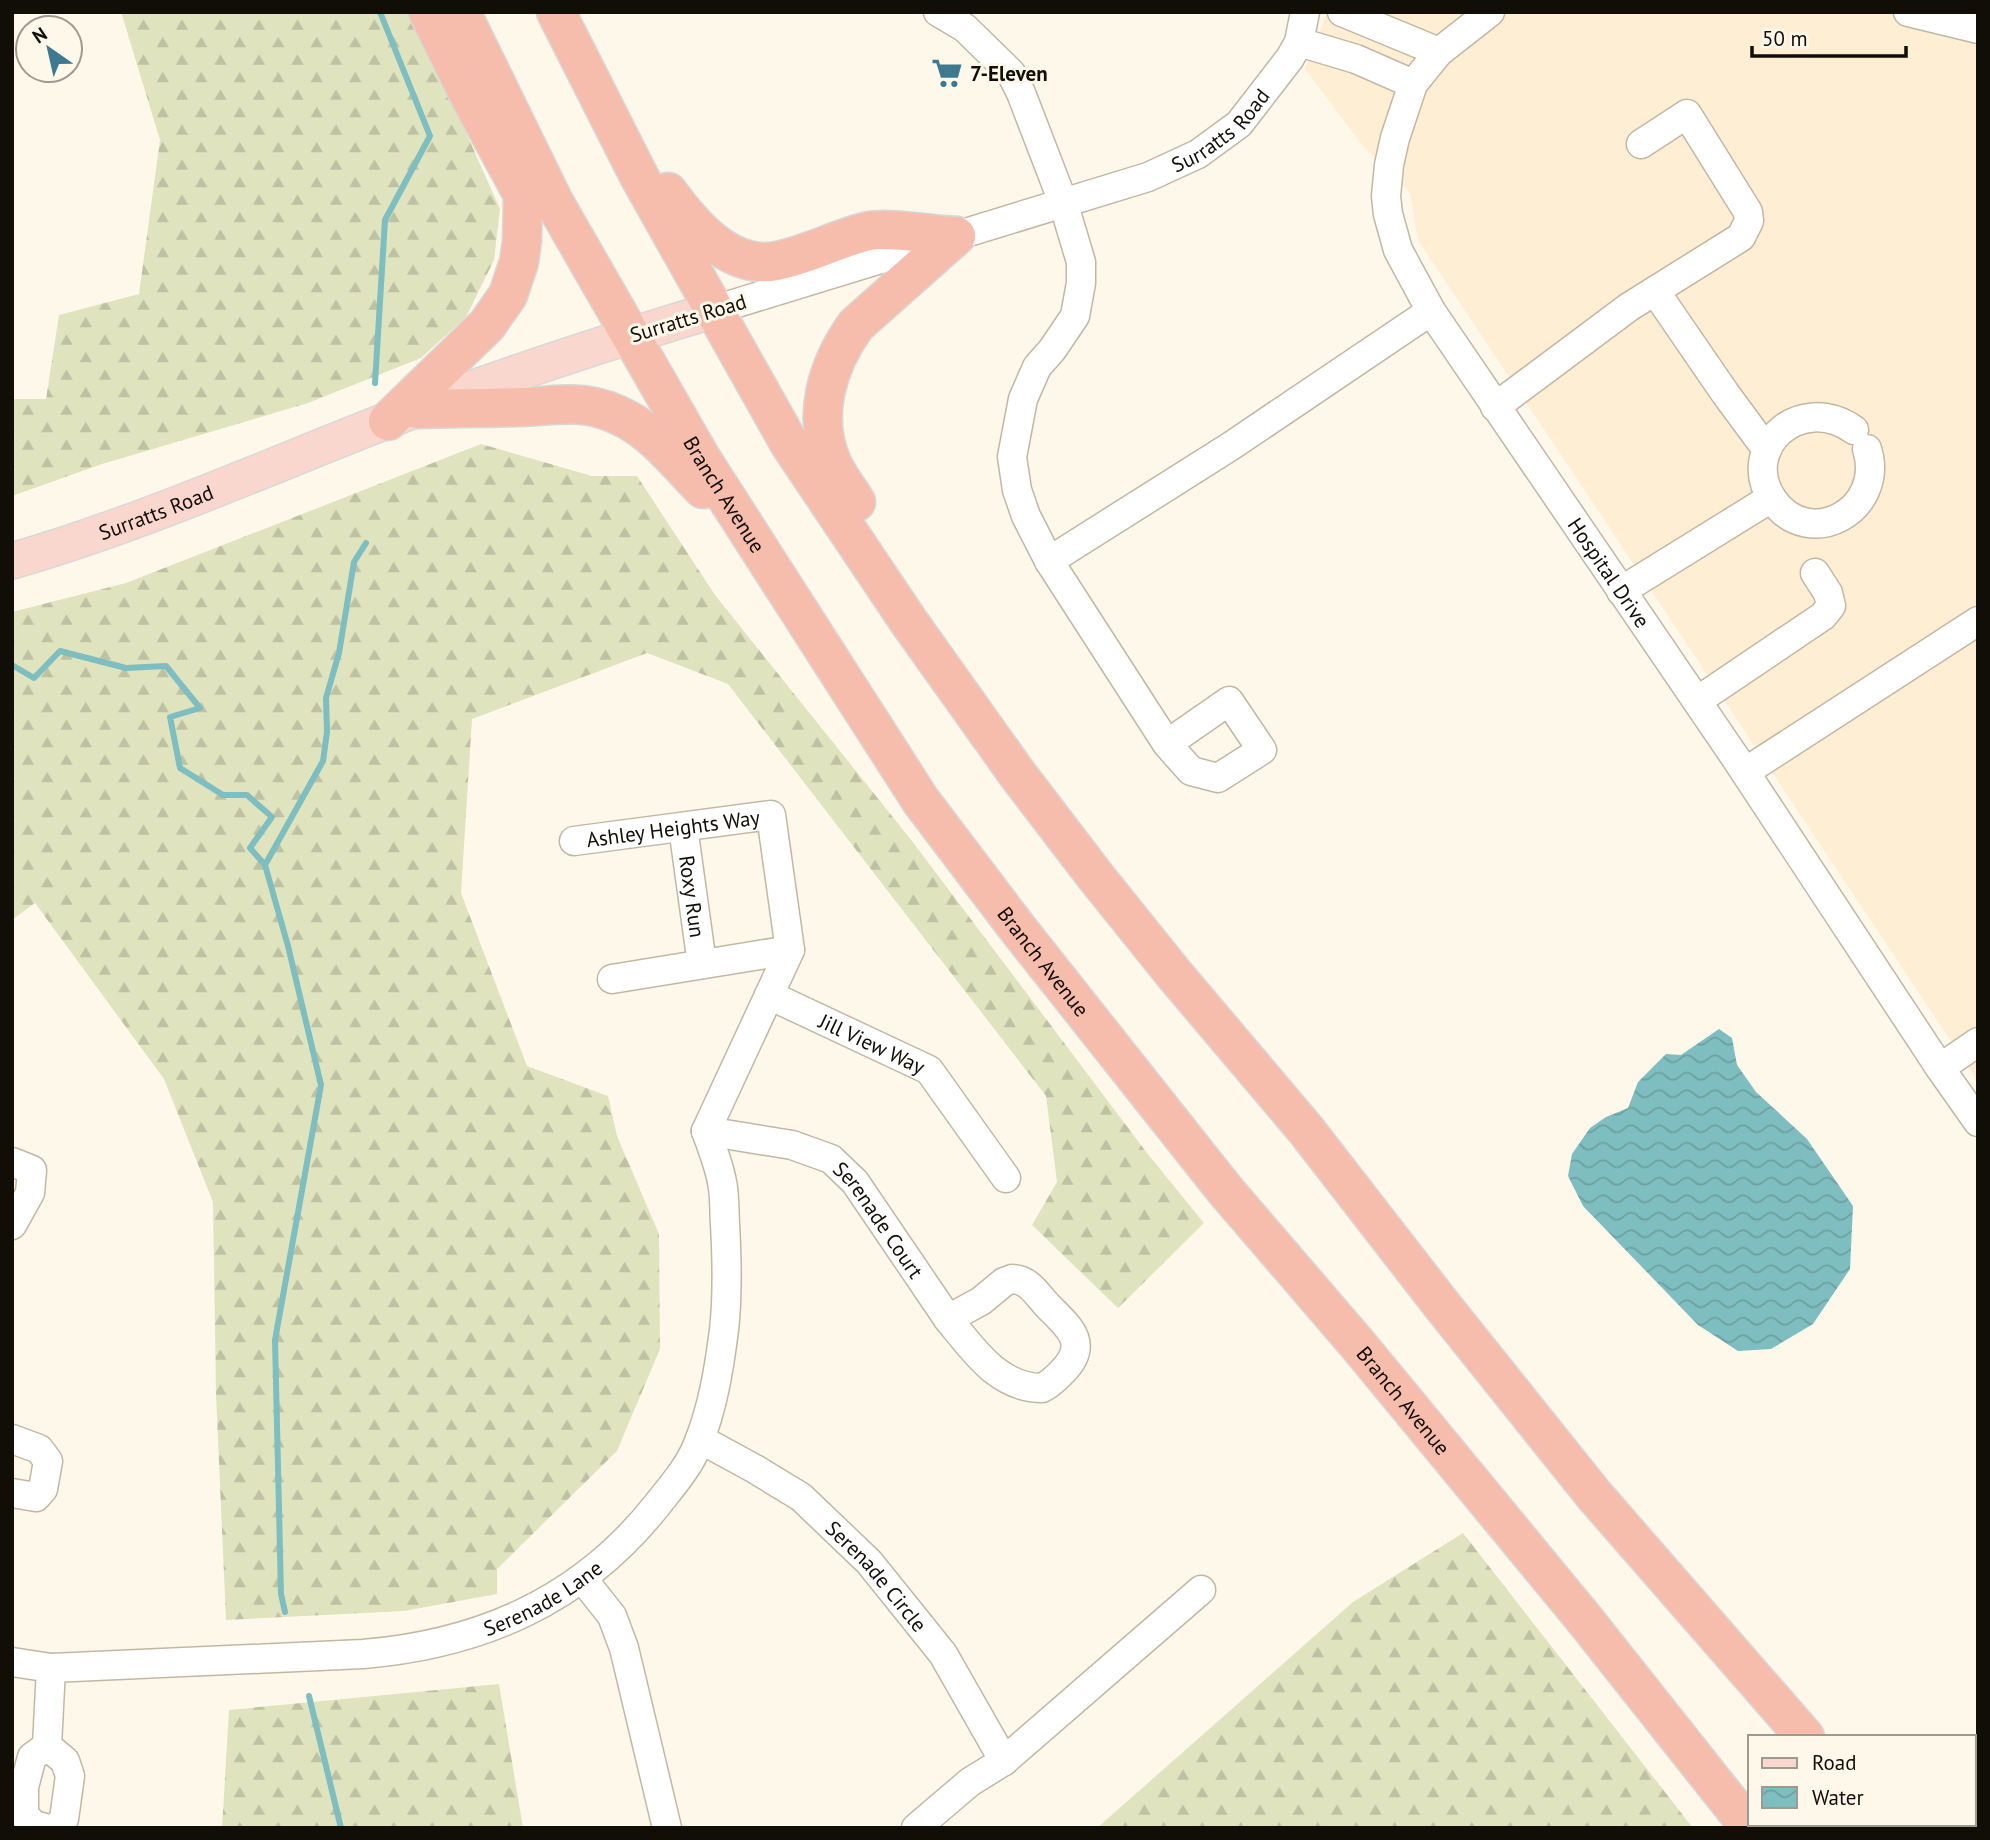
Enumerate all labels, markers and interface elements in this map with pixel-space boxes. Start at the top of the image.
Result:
north arrow [14,14,84,84]
scale bar [1752,14,1906,58]
text: N [28,21,51,48]
text: 50 m [1762,25,1808,52]
supermarket icon: 7-Eleven [930,56,964,90]
place label: 7-Eleven [970,60,1048,87]
street label: Surratts Road [1167,83,1275,178]
street label: Surratts Road [627,288,749,348]
street label: Branch Avenue [678,431,772,558]
street label: Surratts Road [95,478,217,546]
street label: Hospital Drive [1562,512,1656,633]
street label: Ashley Heights Way [585,803,762,853]
street label: Roxy Run [674,854,712,939]
street label: Branch Avenue [992,901,1095,1022]
street label: Jill View Way [814,1007,930,1080]
street label: Serenade Court [828,1155,930,1283]
street label: Branch Avenue [1351,1340,1456,1460]
street label: Serenade Circle [820,1514,933,1637]
street label: Serenade Lane [480,1554,607,1642]
legend [1748,1735,1976,1826]
text: Road [1812,1749,1856,1776]
text: Water [1812,1784,1864,1811]

